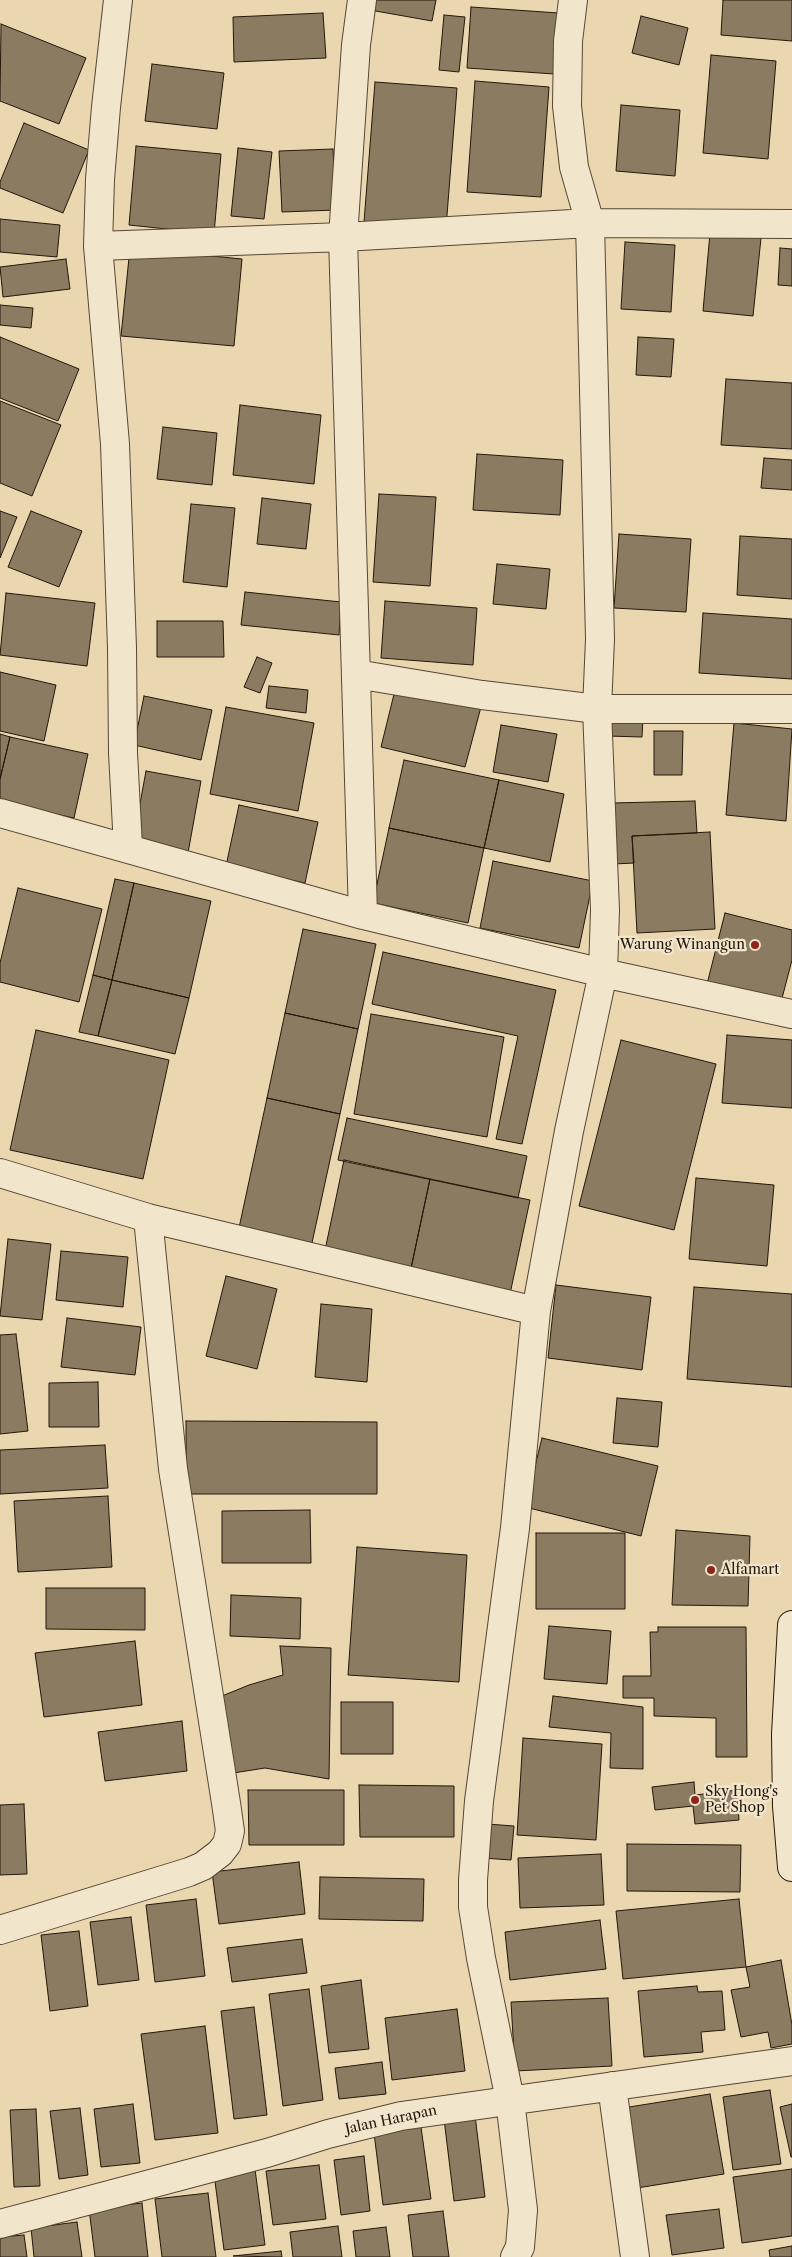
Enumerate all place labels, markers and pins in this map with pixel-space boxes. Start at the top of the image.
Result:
place label: Warung Winangun [620,937,745,953]
marker: Warung Winangun [749,939,761,951]
place label: Alfamart [721,1562,779,1578]
marker: Alfamart [705,1564,717,1576]
place label: Sky Hong's Pet Shop [705,1784,778,1816]
marker: Sky Hong's Pet Shop [689,1794,701,1806]

